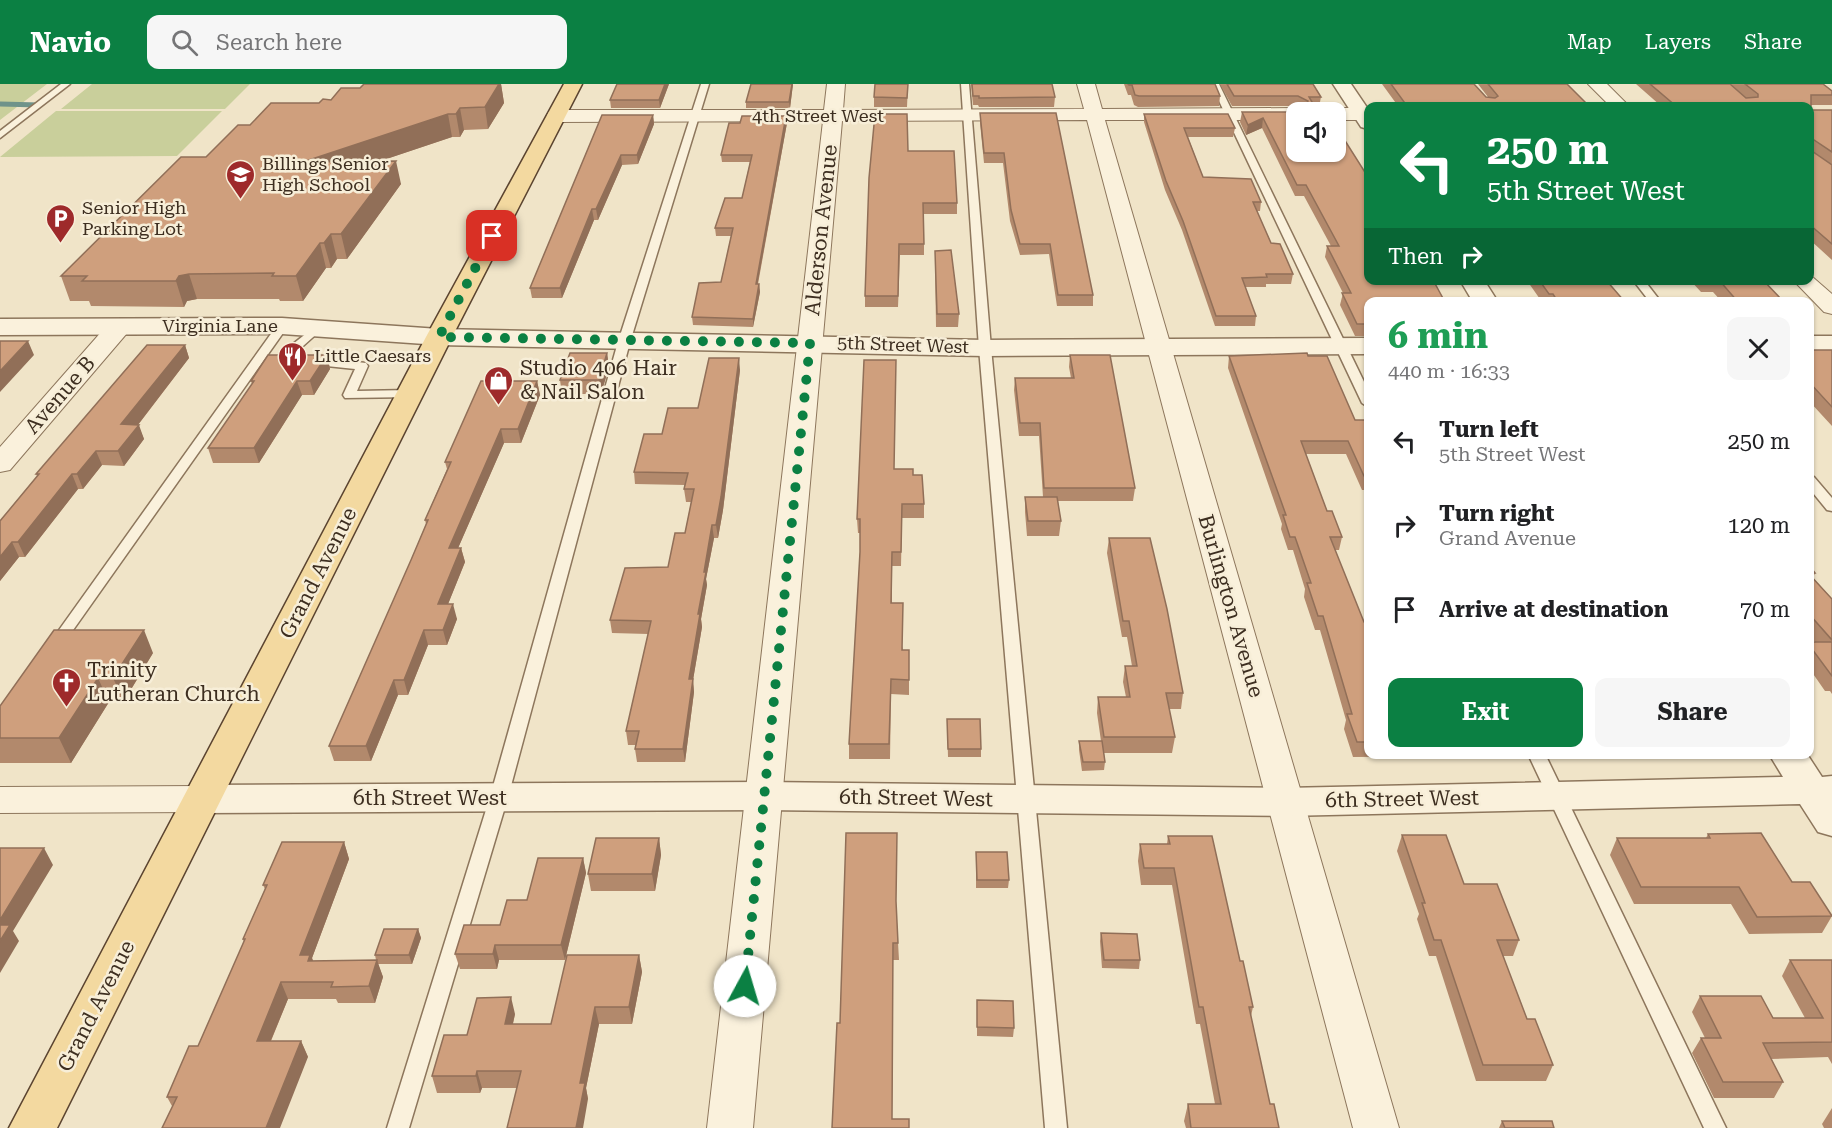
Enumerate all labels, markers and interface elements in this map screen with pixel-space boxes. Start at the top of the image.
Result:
search box [147,15,567,69]
text: Navio [30,26,111,59]
icon: search [168,26,201,59]
text: Search here [216,30,342,55]
text: Map [1567,30,1612,54]
text: Layers [1645,30,1711,54]
text: Share [1744,30,1802,54]
map controls [1286,102,1346,162]
button: sound [1286,102,1346,162]
street label: 4th Street West [752,105,884,126]
text: 250 m [1487,125,1609,174]
icon: left [1388,126,1466,204]
street label: Alderson Avenue [800,143,842,317]
place label: Billings Senior High School [262,153,389,195]
school or university icon: Billings Senior High School [225,158,257,200]
text: 5th Street West [1487,175,1685,207]
place label: Senior High Parking Lot [82,197,187,239]
parking icon: Senior High Parking Lot [45,202,77,244]
pin [466,210,517,261]
icon: arrive [475,219,508,252]
icon: right [1455,240,1488,273]
text: Then [1388,244,1443,269]
street label: Virginia Lane [162,315,278,336]
text: 6 min [1388,315,1488,357]
button: close [1727,317,1790,380]
street label: 5th Street West [837,332,970,357]
restaurant icon: Little Caesars [277,340,309,382]
place label: Little Caesars [314,345,431,366]
street label: Avenue B [20,351,100,439]
place label: Studio 406 Hair & Nail Salon [520,356,677,404]
text: 440 m · 16:33 [1388,359,1510,383]
shop icon: Studio 406 Hair & Nail Salon [483,364,515,406]
text: Turn left [1439,417,1539,442]
icon: left [1388,425,1421,458]
text: 250 m [1727,429,1790,454]
text: 5th Street West [1439,442,1585,466]
text: Turn right [1439,501,1554,526]
street label: Grand Avenue [275,503,361,643]
icon: right [1388,509,1421,542]
street label: Burlington Avenue [1193,512,1269,700]
text: 120 m [1727,513,1790,538]
text: Grand Avenue [1439,526,1576,550]
icon: arrive [1388,593,1421,626]
text: Arrive at destination [1439,597,1668,622]
text: 70 m [1740,597,1790,622]
place label: Trinity Lutheran Church [87,658,260,706]
church icon: Trinity Lutheran Church [50,666,82,708]
button: Exit [1388,678,1583,747]
button: Share [1595,678,1790,747]
street label: 6th Street West [839,785,993,811]
street label: 6th Street West [353,786,507,810]
street label: 6th Street West [1325,786,1479,812]
street label: Grand Avenue [53,936,139,1076]
position arrow [713,954,777,1018]

